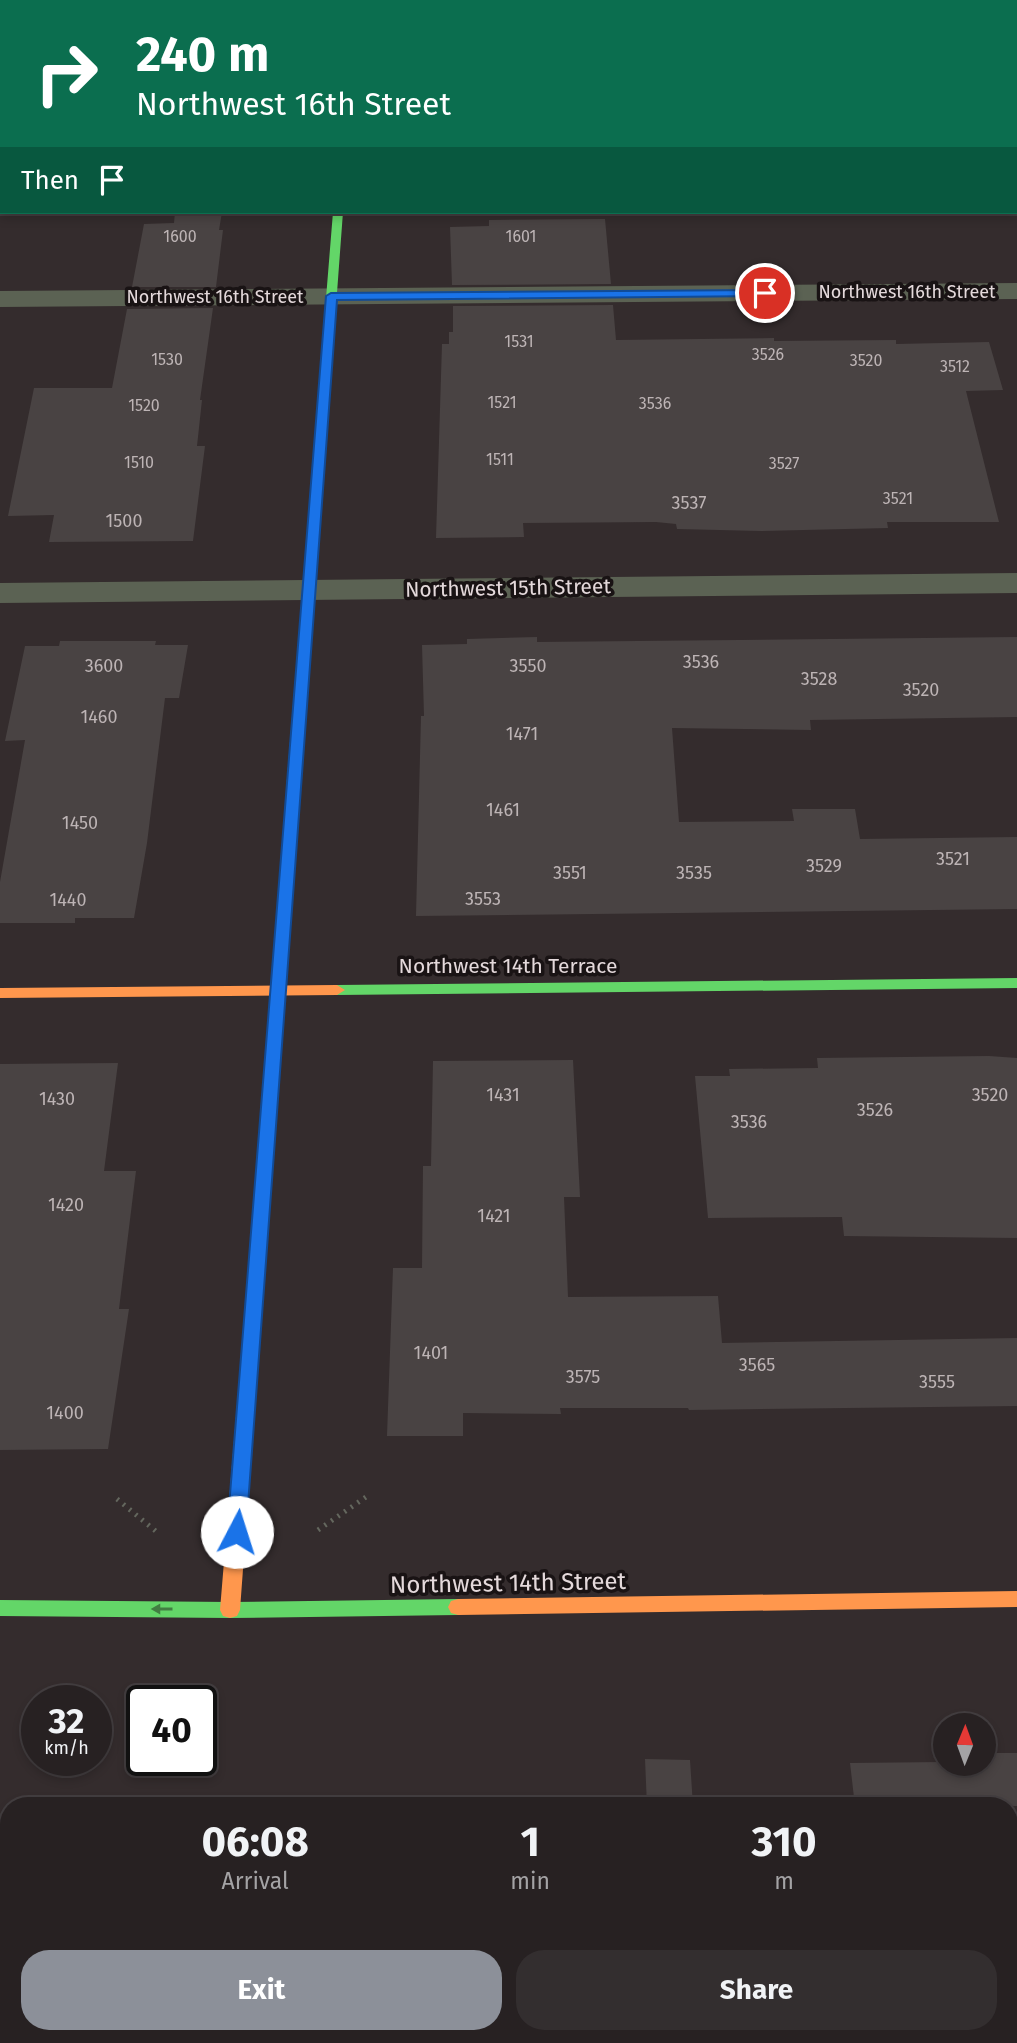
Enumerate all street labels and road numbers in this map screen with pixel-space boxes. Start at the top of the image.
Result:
street label: Northwest 16th Street [818,281,996,303]
street label: Northwest 16th Street [126,286,304,308]
street label: Northwest 15th Street [405,573,612,603]
street label: Northwest 14th Terrace [399,953,617,979]
street label: Northwest 14th Street [390,1567,627,1599]

